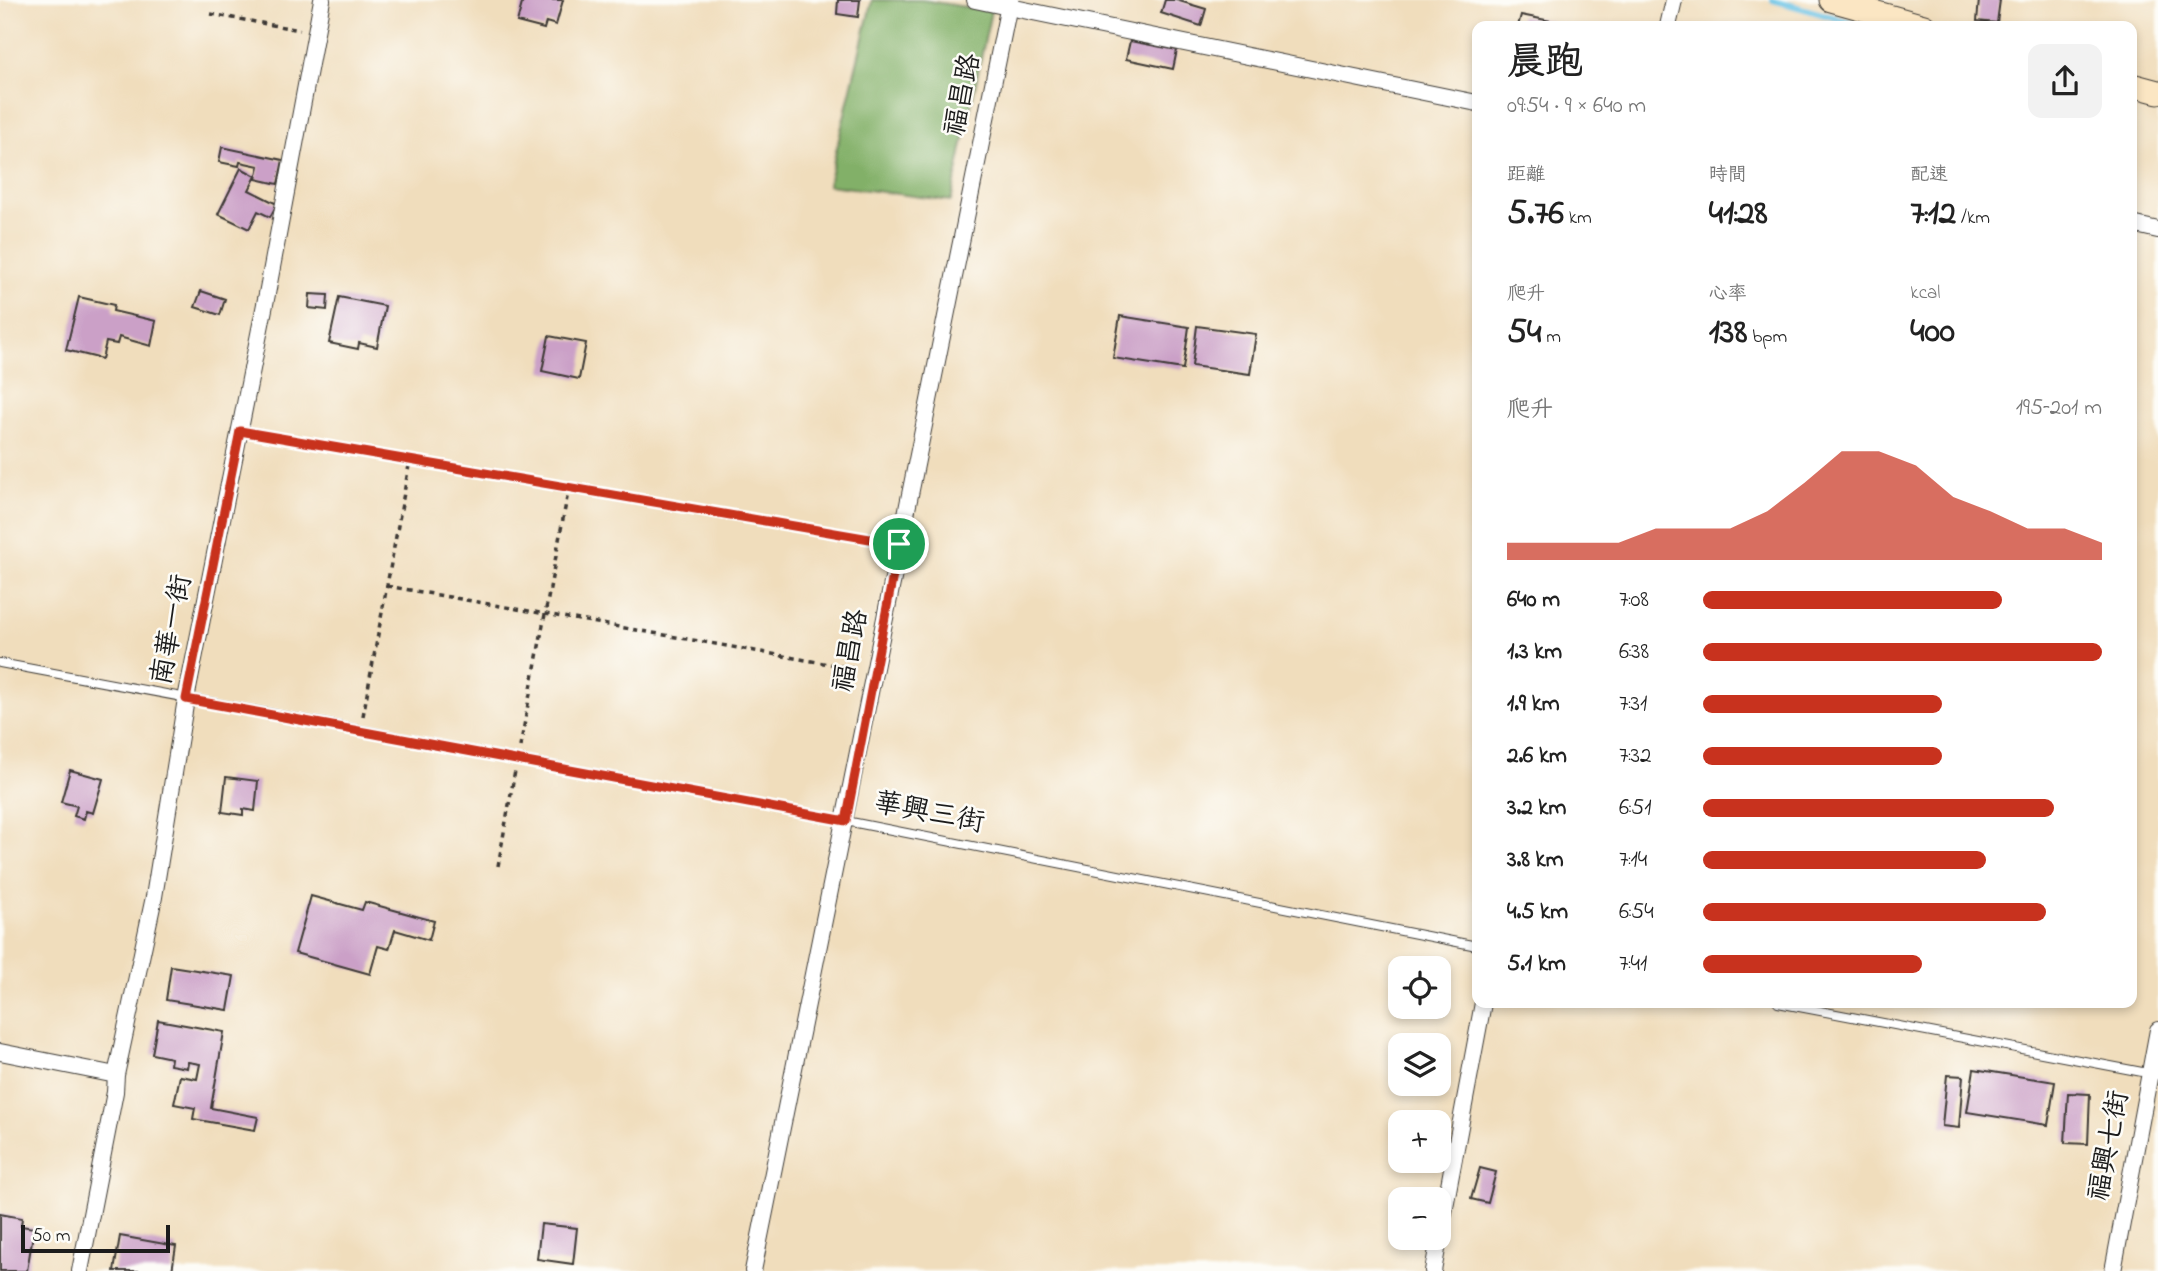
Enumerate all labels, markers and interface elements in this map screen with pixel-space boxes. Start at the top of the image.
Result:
text: 晨跑 [1507,36,1583,92]
button: share [2028,44,2102,118]
street label: 福昌路 [935,50,993,140]
text: 09:54 · 9 × 640 m [1507,90,1646,123]
text: 距離 [1507,162,1545,189]
text: 時間 [1709,162,1747,189]
text: 配速 [1910,162,1948,189]
text: 5.76 [1507,189,1564,240]
text: 41:28 [1709,189,1768,240]
text: 7:12 [1910,189,1956,240]
text: km [1564,205,1592,232]
text: /km [1956,205,1990,232]
text: kcal [1910,280,1941,307]
text: 爬升 [1507,281,1545,308]
text: 心率 [1709,281,1747,308]
text: 400 [1910,307,1955,358]
text: 54 [1507,308,1541,359]
text: 138 [1709,308,1747,359]
text: m [1541,324,1561,351]
text: bpm [1747,324,1787,351]
text: 195–201 m [2016,392,2102,425]
text: 爬升 [1507,394,1553,427]
pin [869,514,929,574]
icon: arrive [880,525,918,563]
street label: 南華一街 [142,571,204,689]
text: 640 m [1507,584,1560,617]
text: 7:08 [1619,584,1649,617]
street label: 福昌路 [824,606,880,696]
text: 1.3 km [1507,636,1562,669]
text: 6:38 [1619,636,1649,669]
text: 1.9 km [1507,688,1560,721]
text: 7:31 [1619,688,1647,721]
text: 2.6 km [1507,740,1567,773]
text: 7:32 [1619,740,1651,773]
street label: 華興三街 [870,783,988,845]
text: 3.2 km [1507,792,1566,825]
text: 6:51 [1619,792,1652,825]
text: 3.8 km [1507,844,1564,877]
text: 7:14 [1619,844,1647,877]
text: 4.5 km [1507,896,1568,929]
text: 6:54 [1619,896,1654,929]
text: 5.1 km [1507,948,1566,981]
text: 7:41 [1619,948,1647,981]
map controls [1388,956,1451,1250]
button: locate [1388,956,1451,1019]
button: layers [1388,1033,1451,1096]
street label: 福興七街 [2079,1087,2141,1205]
button: + [1388,1110,1451,1173]
button: − [1388,1187,1451,1250]
scale bar [21,1222,170,1254]
text: 50 m [32,1223,71,1250]

